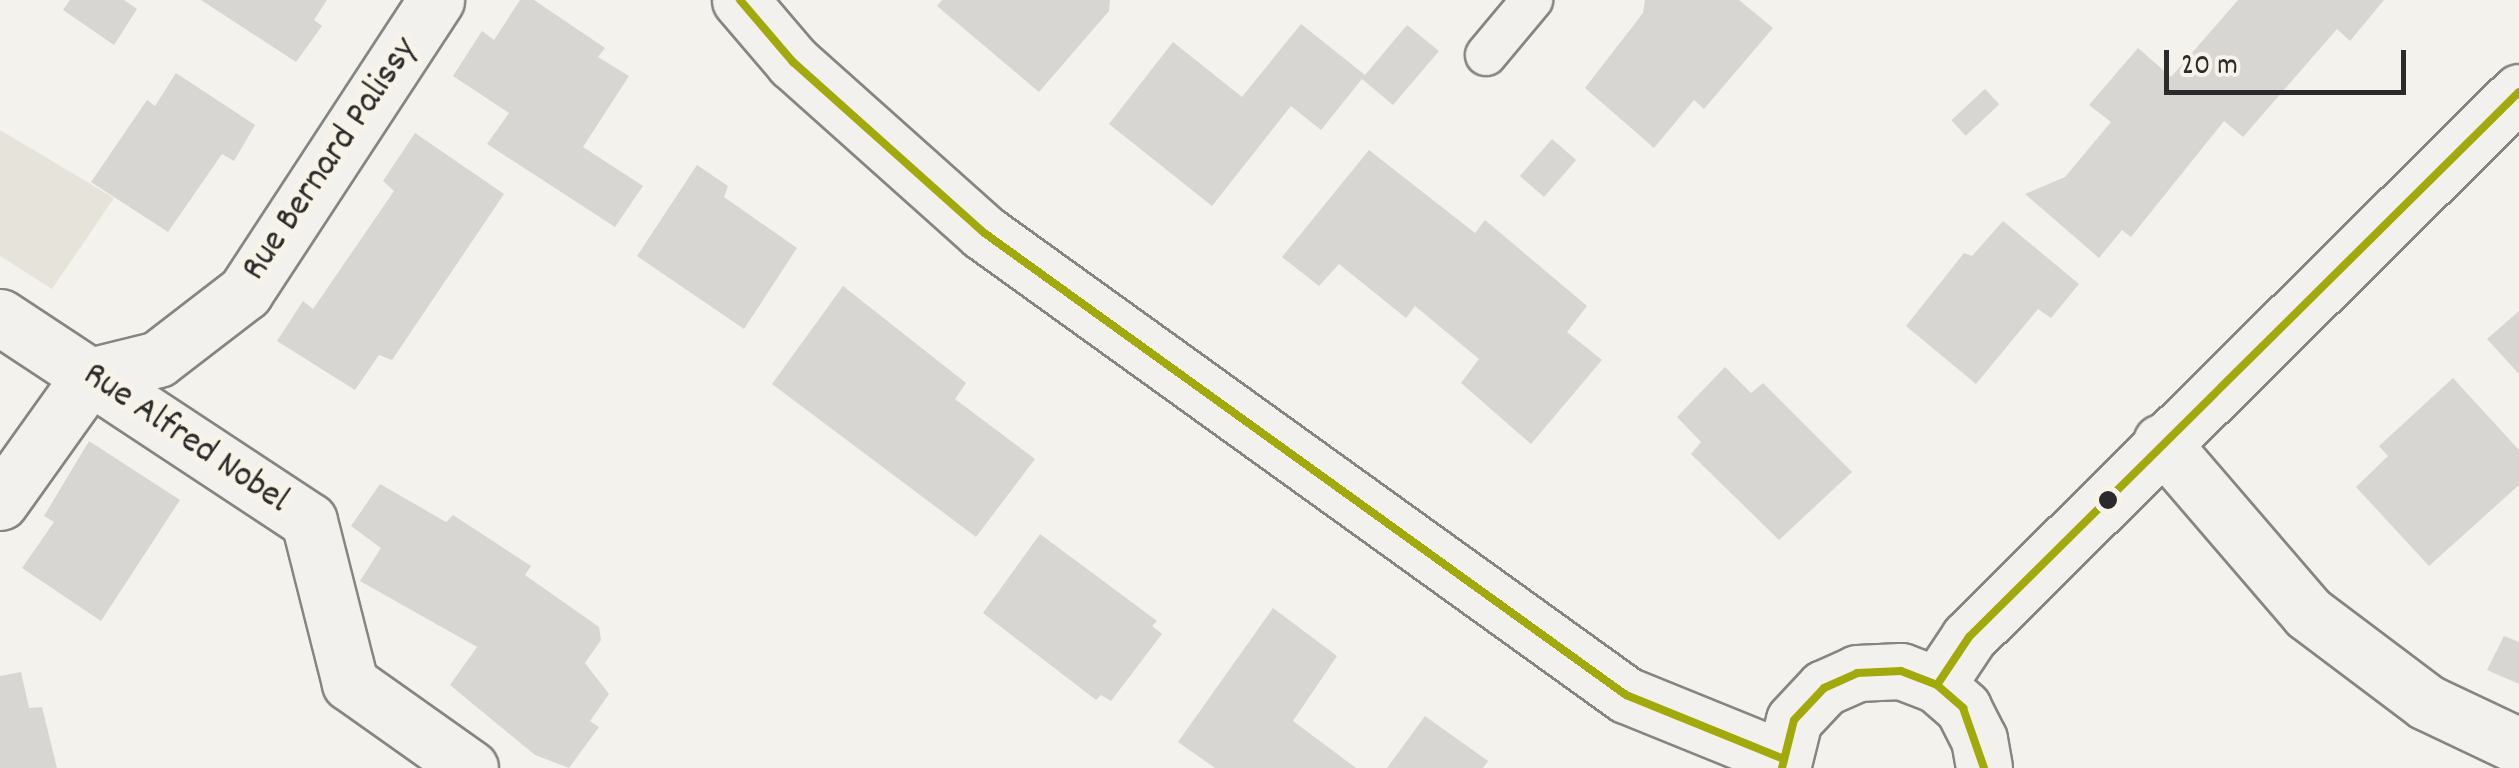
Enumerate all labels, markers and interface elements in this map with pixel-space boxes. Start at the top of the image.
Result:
street label: Rue Bernard Palissy [233,30,429,290]
scale bar [2169,30,2412,92]
text: 20 m [2181,46,2238,89]
street label: Rue Alfred Nobel [73,353,297,525]
unlabelled marker [2098,490,2118,510]

